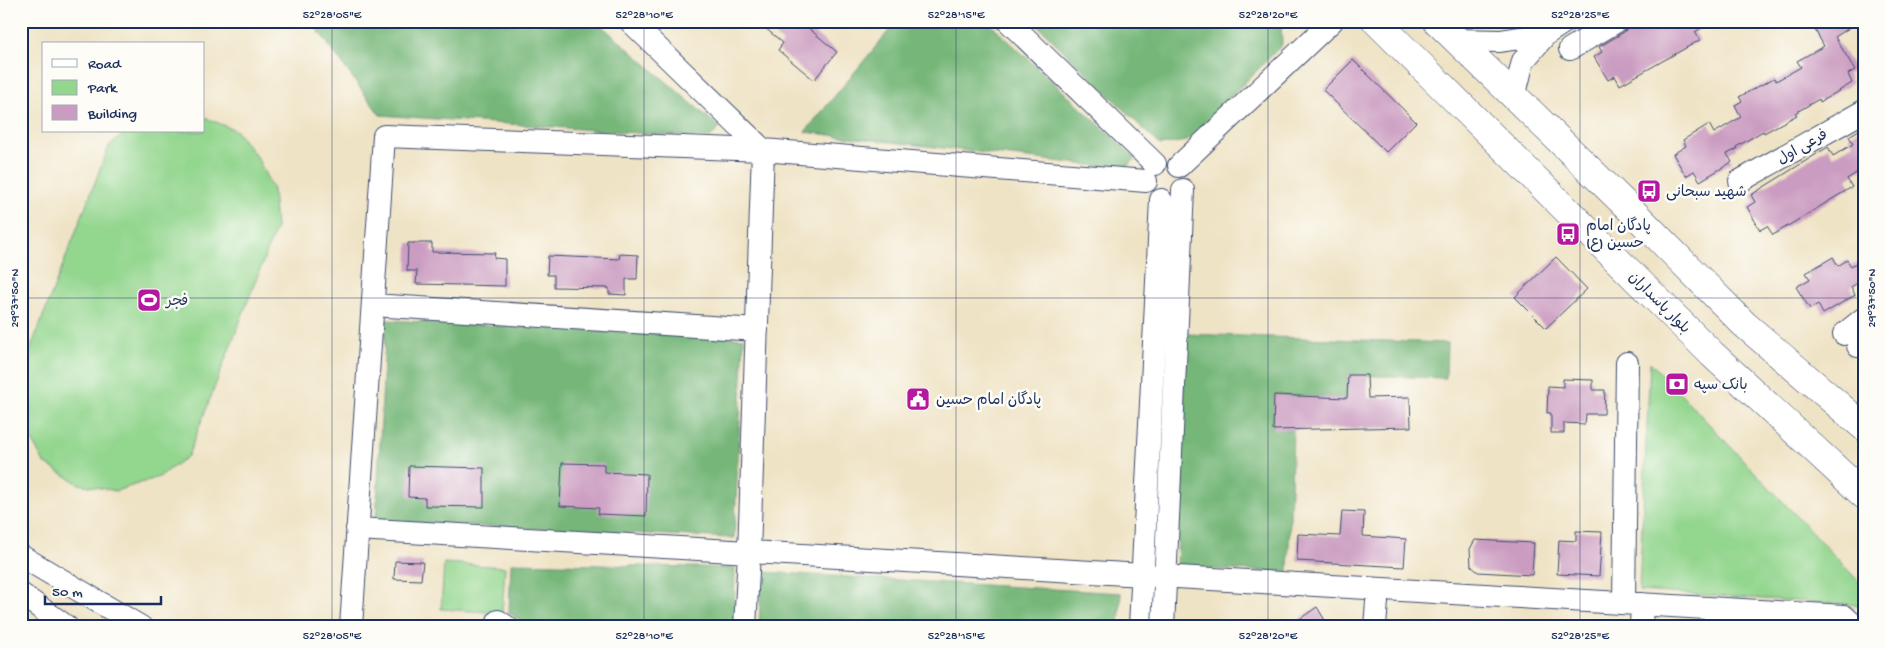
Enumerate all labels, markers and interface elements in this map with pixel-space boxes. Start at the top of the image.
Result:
text: 52°28'05"E [303,9,362,23]
text: 52°28'10"E [615,9,673,23]
text: 52°28'15"E [928,9,985,23]
text: 52°28'20"E [1239,9,1298,23]
text: 52°28'25"E [1551,9,1609,23]
legend [42,42,205,132]
text: Road [88,56,122,74]
text: Park [87,80,118,98]
text: Building [87,106,137,124]
street label: فرعی اول [1775,126,1831,169]
bus stop icon: شهید سبحانی [1636,178,1662,204]
place label: شهید سبحانی [1666,184,1747,202]
place label: پادگان امام حسین (ع) [1586,216,1651,253]
bus stop icon: پادگان امام حسین (ع) [1555,221,1581,247]
text: 29°37'50"N [9,268,23,327]
text: 29°37'50"N [1866,268,1880,327]
street label: بلوار پاسداران [1624,269,1693,338]
sports icon: فجر [136,287,162,313]
place label: فجر [164,293,188,311]
bank icon: بانک سپه [1664,371,1690,397]
place label: بانک سپه [1694,377,1748,395]
public building icon: پادگان امام حسین [905,386,931,412]
place label: پادگان امام حسین [936,390,1041,410]
scale bar [45,573,161,605]
text: 50 m [52,584,83,602]
text: 52°28'05"E [303,630,362,644]
text: 52°28'10"E [615,630,673,644]
text: 52°28'15"E [928,630,985,644]
text: 52°28'20"E [1239,630,1298,644]
text: 52°28'25"E [1551,630,1609,644]

